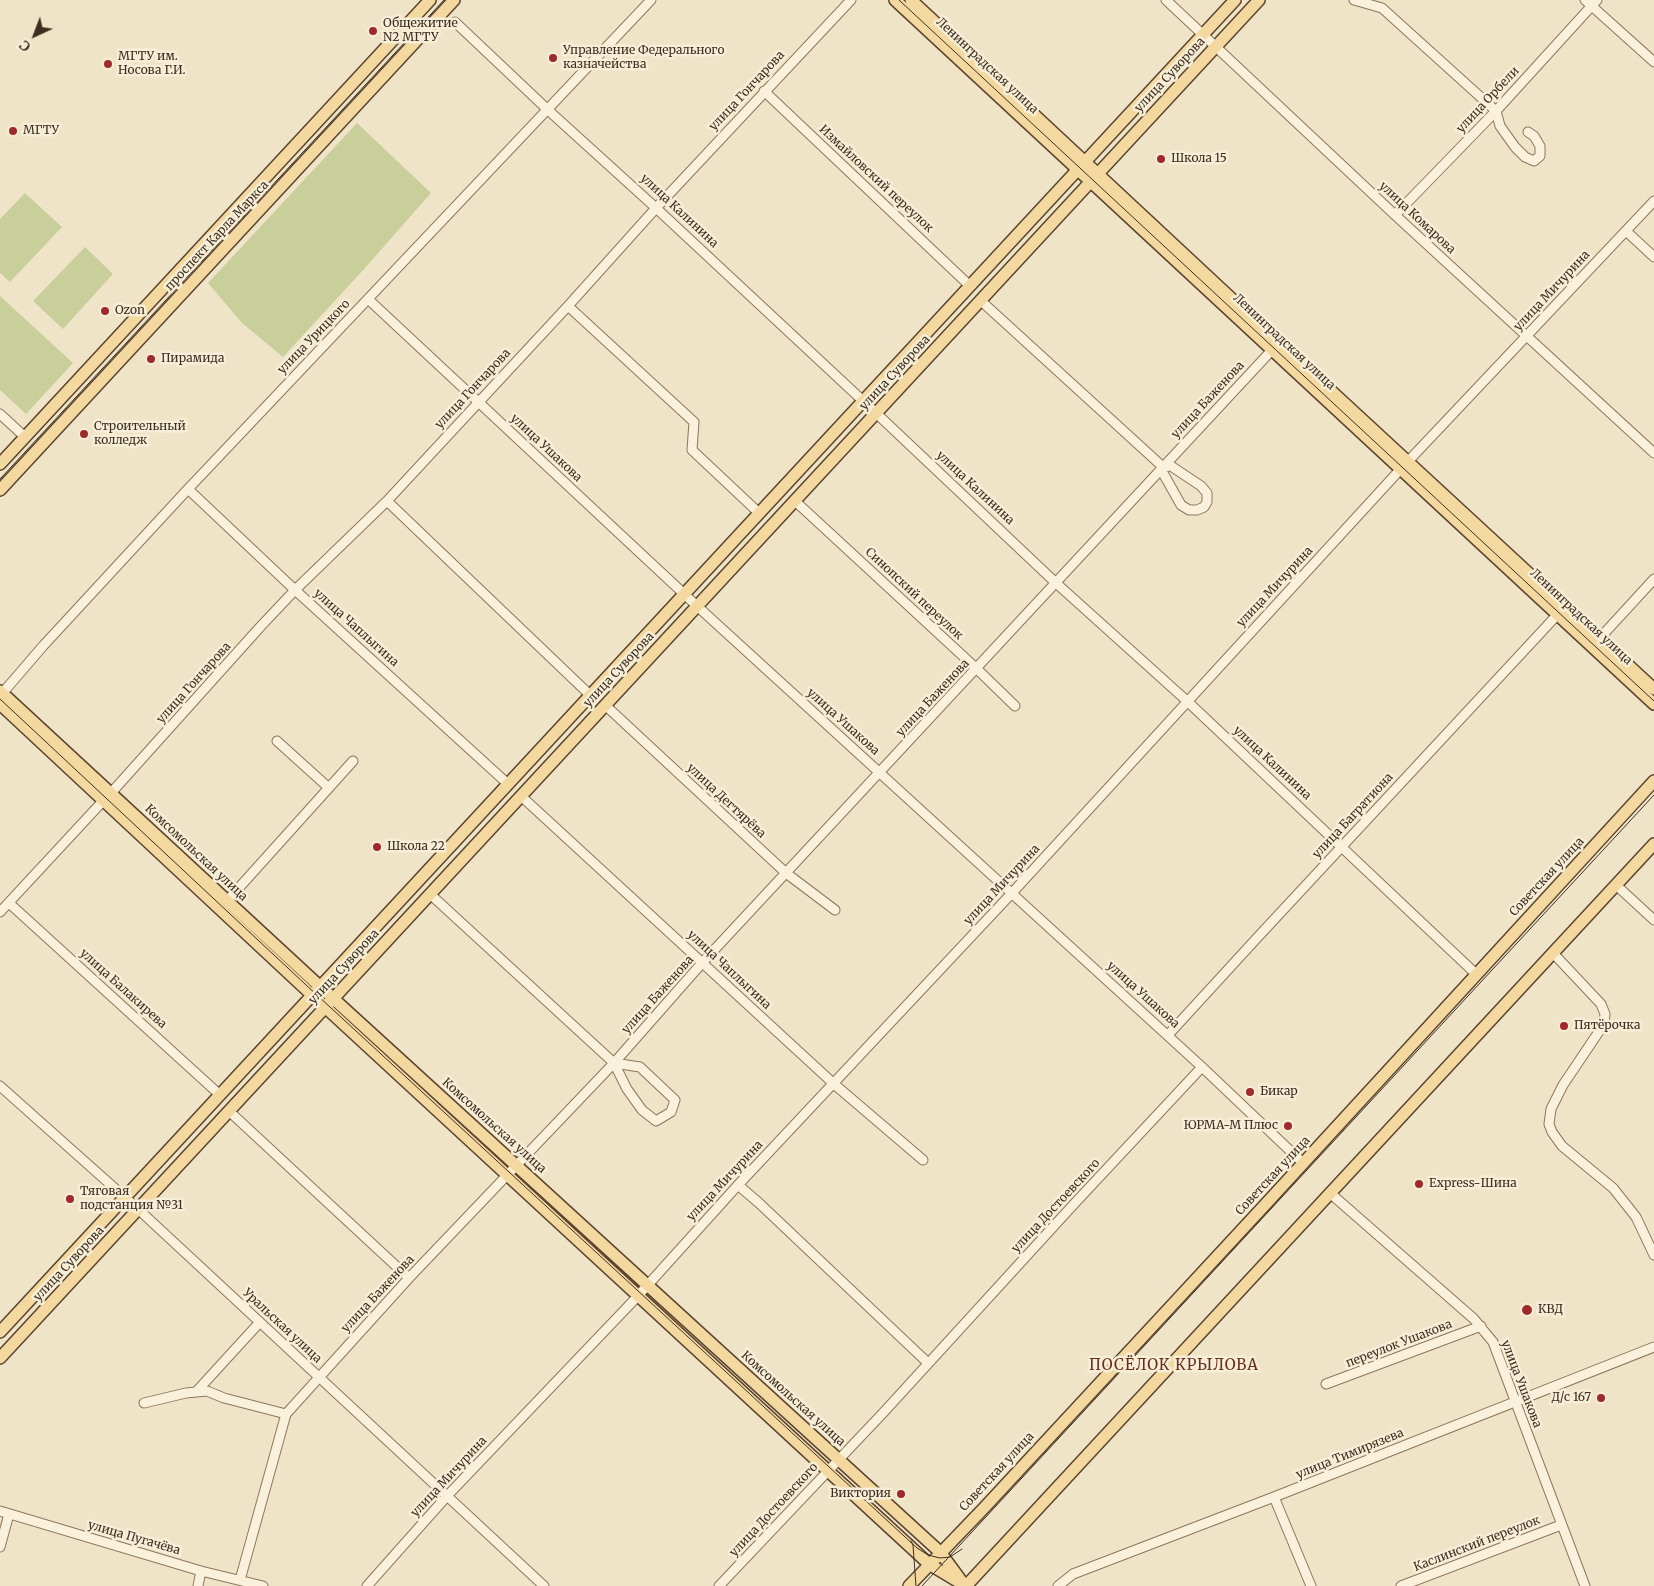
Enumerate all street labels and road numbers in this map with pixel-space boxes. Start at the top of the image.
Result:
street label: Ленинградская улица [933,15,1041,117]
street label: улица Суворова [1132,35,1208,115]
street label: улица Гончарова [706,48,788,134]
street label: улица Орбели [1454,64,1522,136]
street label: Измайловский переулок [816,122,936,236]
street label: улица Калинина [637,171,721,251]
street label: проспект Карла Маркса [162,178,272,294]
street label: улица Комарова [1376,179,1458,257]
street label: улица Мичурина [1511,248,1593,334]
street label: Ленинградская улица [1230,291,1338,393]
street label: улица Урицкого [275,297,353,377]
street label: улица Суворова [857,333,933,413]
street label: улица Гончарова [432,346,514,432]
street label: улица Баженова [1169,358,1247,442]
street label: улица Ушакова [507,411,585,485]
street label: улица Калинина [933,448,1017,528]
street label: улица Мичурина [1234,544,1316,630]
street label: Синопский переулок [862,545,966,643]
street label: Ленинградская улица [1527,566,1635,668]
street label: улица Чаплыгина [311,586,401,670]
street label: улица Суворова [581,630,657,710]
street label: улица Гончарова [154,640,234,726]
street label: улица Баженова [894,656,972,740]
street label: улица Ушакова [804,686,882,758]
street label: улица Калинина [1230,723,1314,803]
street label: улица Дегтярёва [684,761,768,841]
street label: улица Багратиона [1310,770,1396,862]
street label: Комсомольская улица [142,802,250,904]
street label: Советская улица [1507,835,1587,919]
street label: улица Мичурина [961,842,1043,928]
street label: улица Суворова [306,927,382,1007]
street label: улица Чаплыгина [684,928,774,1012]
street label: улица Балакирева [77,946,169,1032]
street label: улица Баженова [619,953,697,1037]
street label: улица Ушакова [1104,959,1182,1031]
street label: Комсомольская улица [439,1075,549,1177]
street label: Советская улица [1233,1134,1313,1218]
street label: улица Мичурина [684,1138,766,1224]
street label: улица Достоевского [1009,1156,1103,1256]
street label: улица Суворова [31,1224,107,1304]
street label: улица Баженова [339,1252,417,1336]
street label: Уральская улица [240,1286,324,1366]
street label: переулок Ушакова [1344,1317,1454,1371]
street label: улица Ушакова [1498,1338,1544,1430]
street label: Комсомольская улица [738,1348,848,1450]
street label: улица Тимирязева [1294,1426,1406,1482]
street label: Советская улица [957,1430,1037,1514]
street label: улица Мичурина [408,1434,490,1520]
street label: улица Достоевского [727,1460,821,1560]
street label: Каслинский переулок [1412,1513,1542,1575]
street label: улица Пугачёва [86,1518,182,1558]

